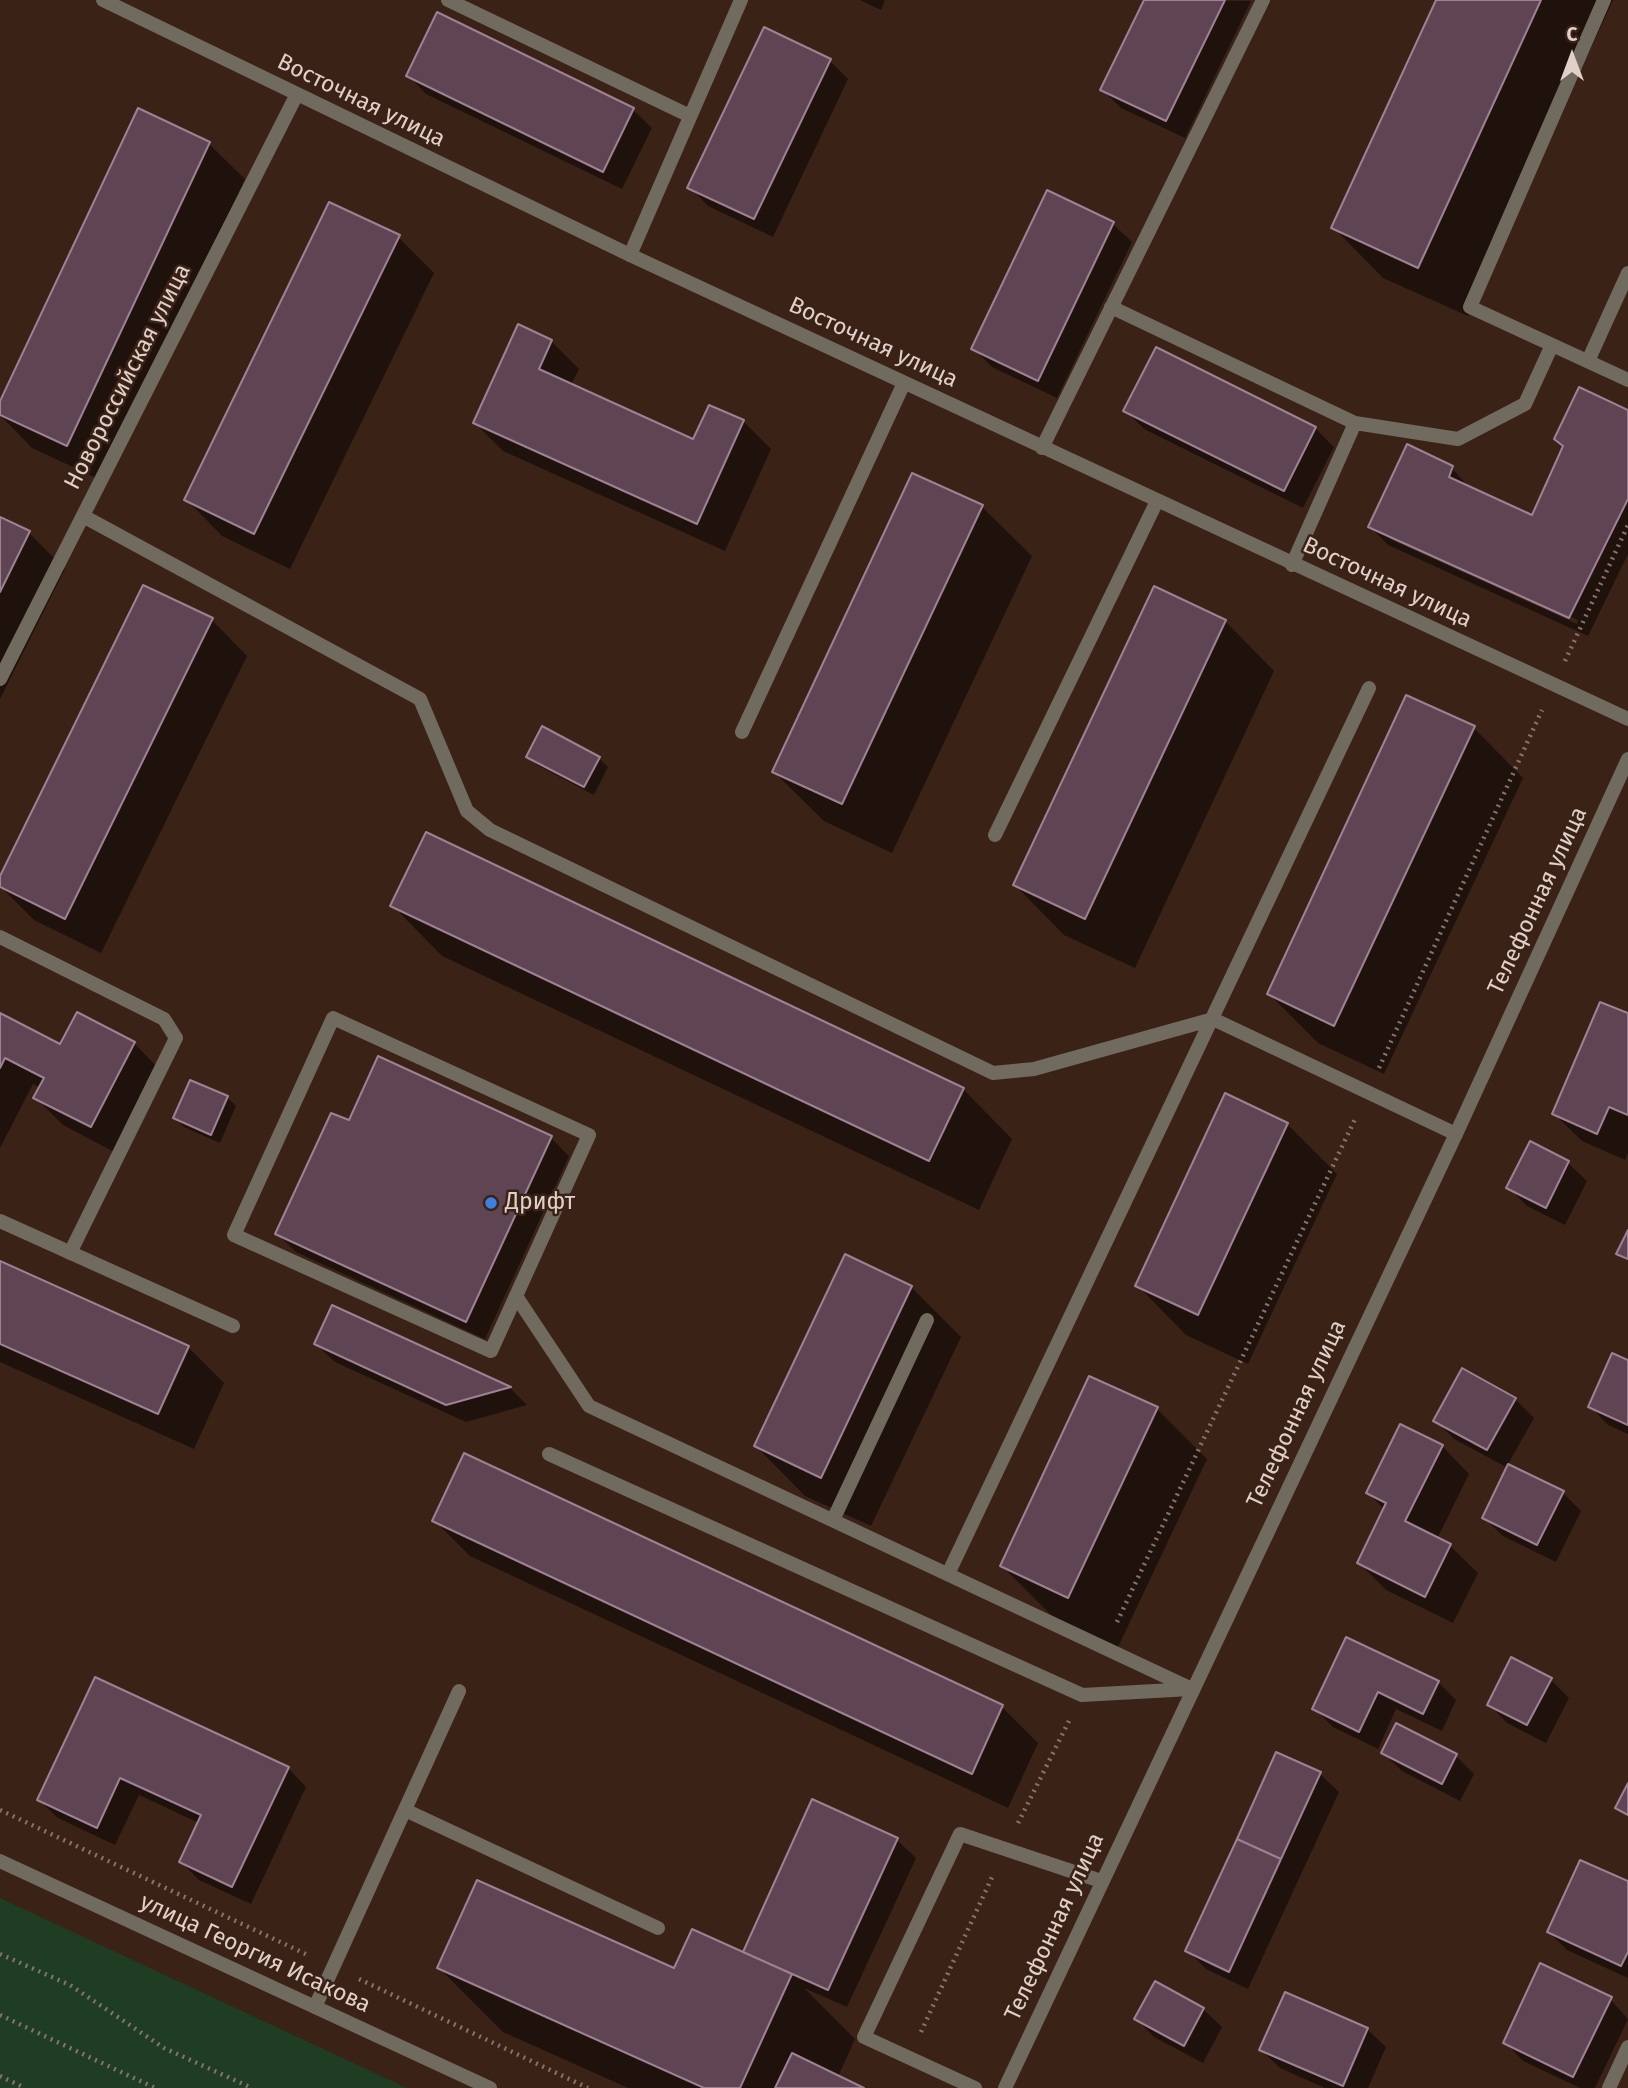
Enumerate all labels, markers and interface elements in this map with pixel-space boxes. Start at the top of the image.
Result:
north arrow [1537,21,1607,91]
text: С [1567,23,1577,46]
street label: Восточная улица [273,48,449,154]
street label: Новороссийская улица [59,260,197,494]
street label: Восточная улица [784,292,962,394]
street label: Восточная улица [1298,532,1476,634]
street label: Телефонная улица [1482,803,1594,999]
place label: Дрифт [505,1189,575,1217]
marker: Дрифт [483,1195,499,1211]
street label: Телефонная улица [1241,1316,1353,1512]
street label: Телефонная улица [999,1829,1111,2025]
street label: улица Георгия Исакова [135,1888,375,2020]

